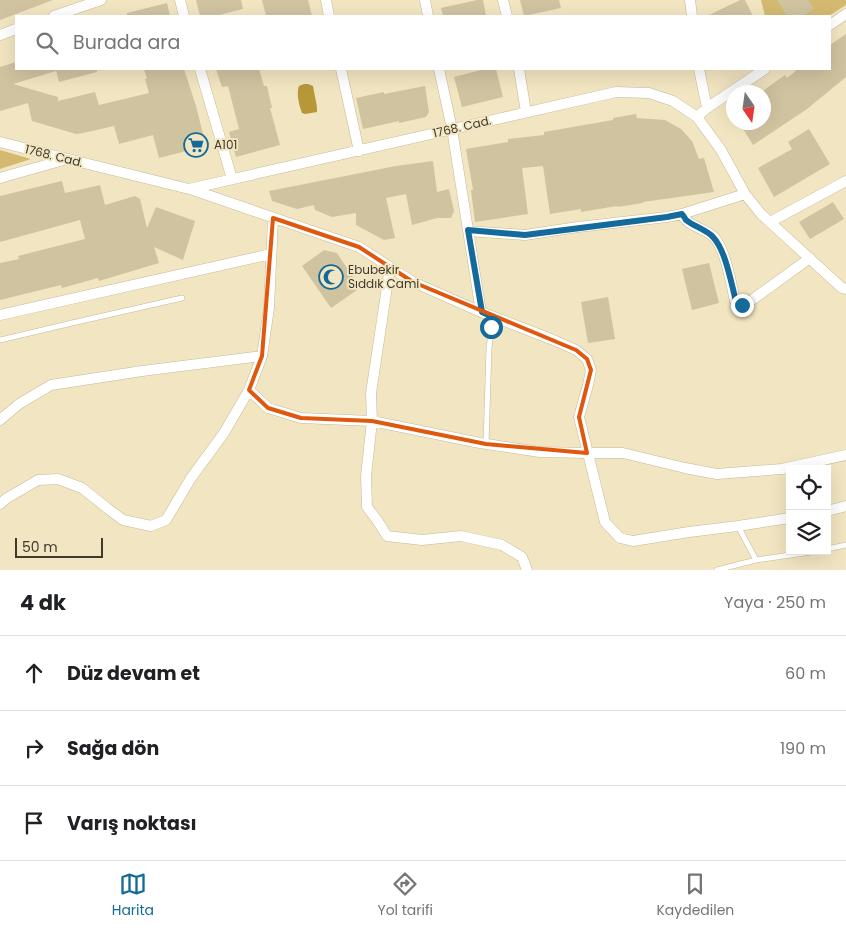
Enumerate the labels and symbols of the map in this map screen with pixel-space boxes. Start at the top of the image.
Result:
north arrow [726,85,771,130]
street label: 1768. Cad. [431,112,493,141]
supermarket icon: A101 [183,132,209,158]
place label: A101 [214,136,237,153]
street label: 1768. Cad. [23,140,85,171]
place label: Ebubekir Sıddık Cami [348,261,419,292]
mosque icon: Ebubekir Sıddık Cami [318,264,344,290]
route end [731,294,754,317]
route start [480,316,503,339]
scale bar [15,535,102,558]

